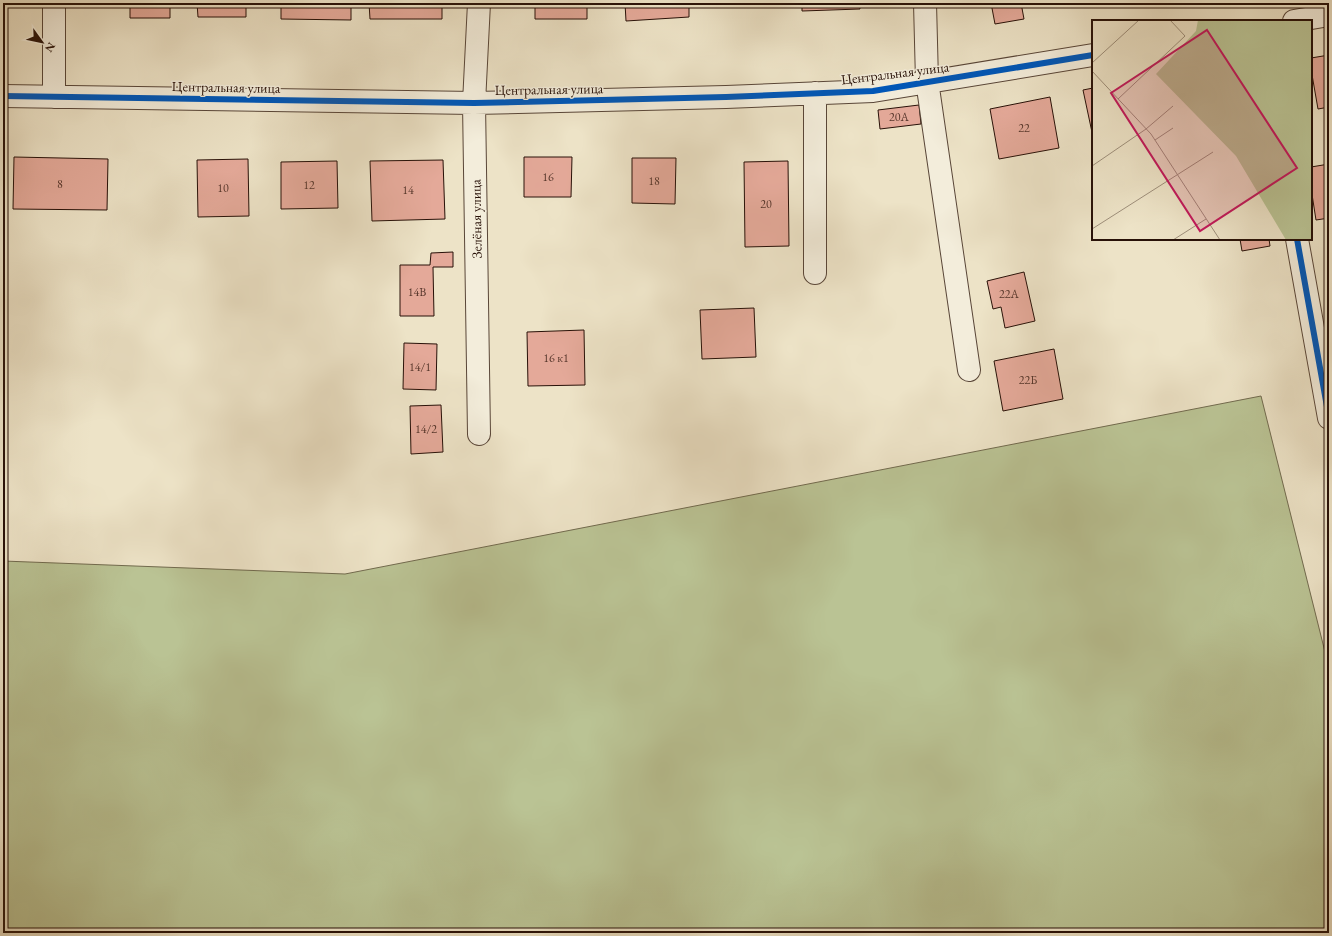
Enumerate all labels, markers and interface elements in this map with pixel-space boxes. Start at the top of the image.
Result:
inset map [1092,20,1312,240]
north arrow [22,22,62,62]
text: N [42,40,59,55]
street label: Центральная улица [840,57,950,89]
street label: Центральная улица [171,77,281,97]
street label: Центральная улица [494,79,604,99]
house number: 20А [889,109,910,125]
house number: 22 [1018,120,1030,136]
house number: 16 [542,169,554,185]
house number: 18 [648,173,660,189]
house number: 8 [57,176,63,192]
house number: 12 [303,177,315,193]
street label: Зелёная улица [466,179,486,259]
house number: 10 [217,180,229,196]
house number: 14 [402,182,414,198]
house number: 20 [760,196,772,212]
house number: 14В [408,284,426,300]
house number: 22А [999,286,1020,302]
house number: 16 к1 [543,350,569,366]
house number: 14/1 [409,359,431,375]
house number: 22Б [1019,372,1037,388]
house number: 14/2 [415,421,437,437]

